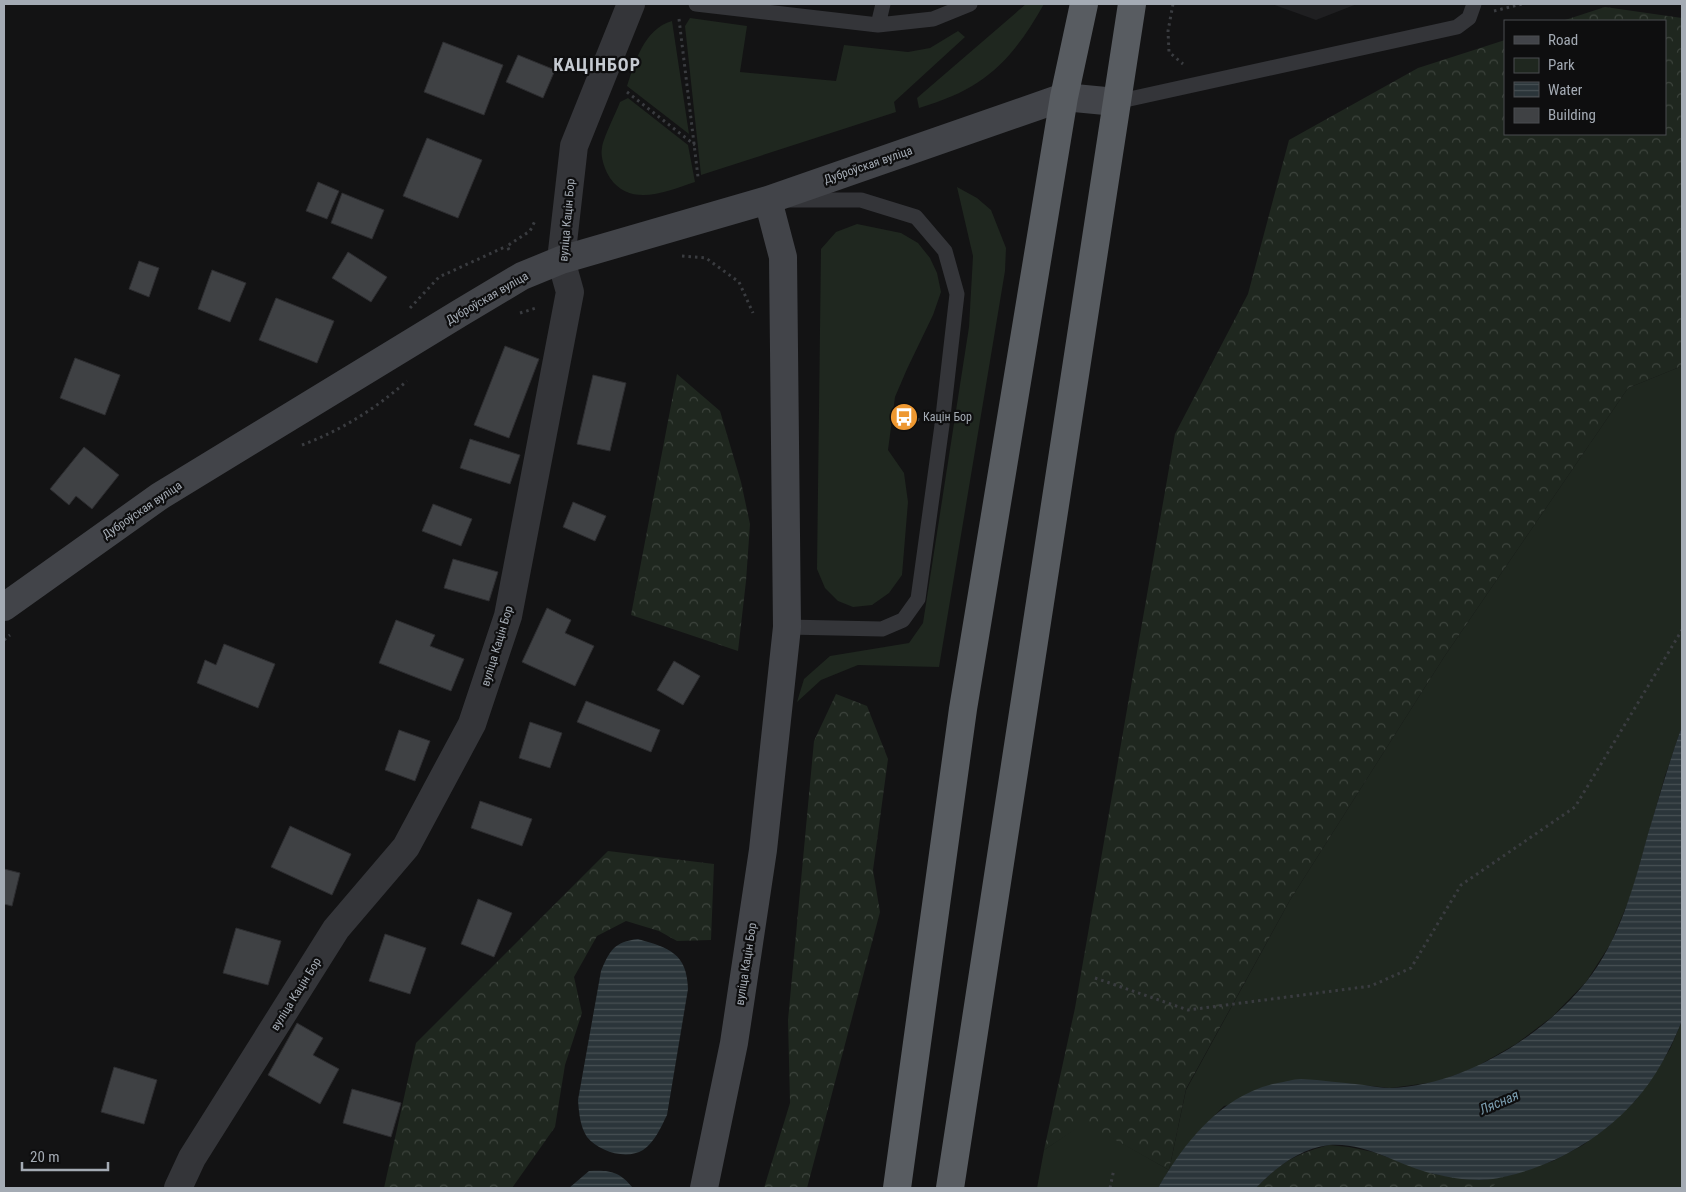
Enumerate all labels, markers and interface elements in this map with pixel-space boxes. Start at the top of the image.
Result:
legend [1504,20,1666,135]
text: Road [1548,31,1578,49]
district label: КАЦІНБОР [553,54,641,75]
text: Park [1548,56,1575,74]
text: Water [1548,81,1583,99]
text: Building [1548,106,1596,124]
street label: Дуброўская вуліца [822,143,914,187]
street label: вуліца Кацін Бор [556,178,578,262]
street label: Дуброўская вуліца [443,269,531,327]
bus stop icon: Кацін Бор [889,402,919,432]
place label: Кацін Бор [923,410,972,424]
street label: Дуброўская вуліца [100,478,185,542]
street label: вуліца Кацін Бор [478,604,516,688]
street label: вуліца Кацін Бор [733,922,759,1006]
street label: вуліца Кацін Бор [268,955,324,1033]
water label: Лясная [1476,1086,1521,1118]
scale bar [22,1140,109,1172]
text: 20 m [30,1148,60,1166]

